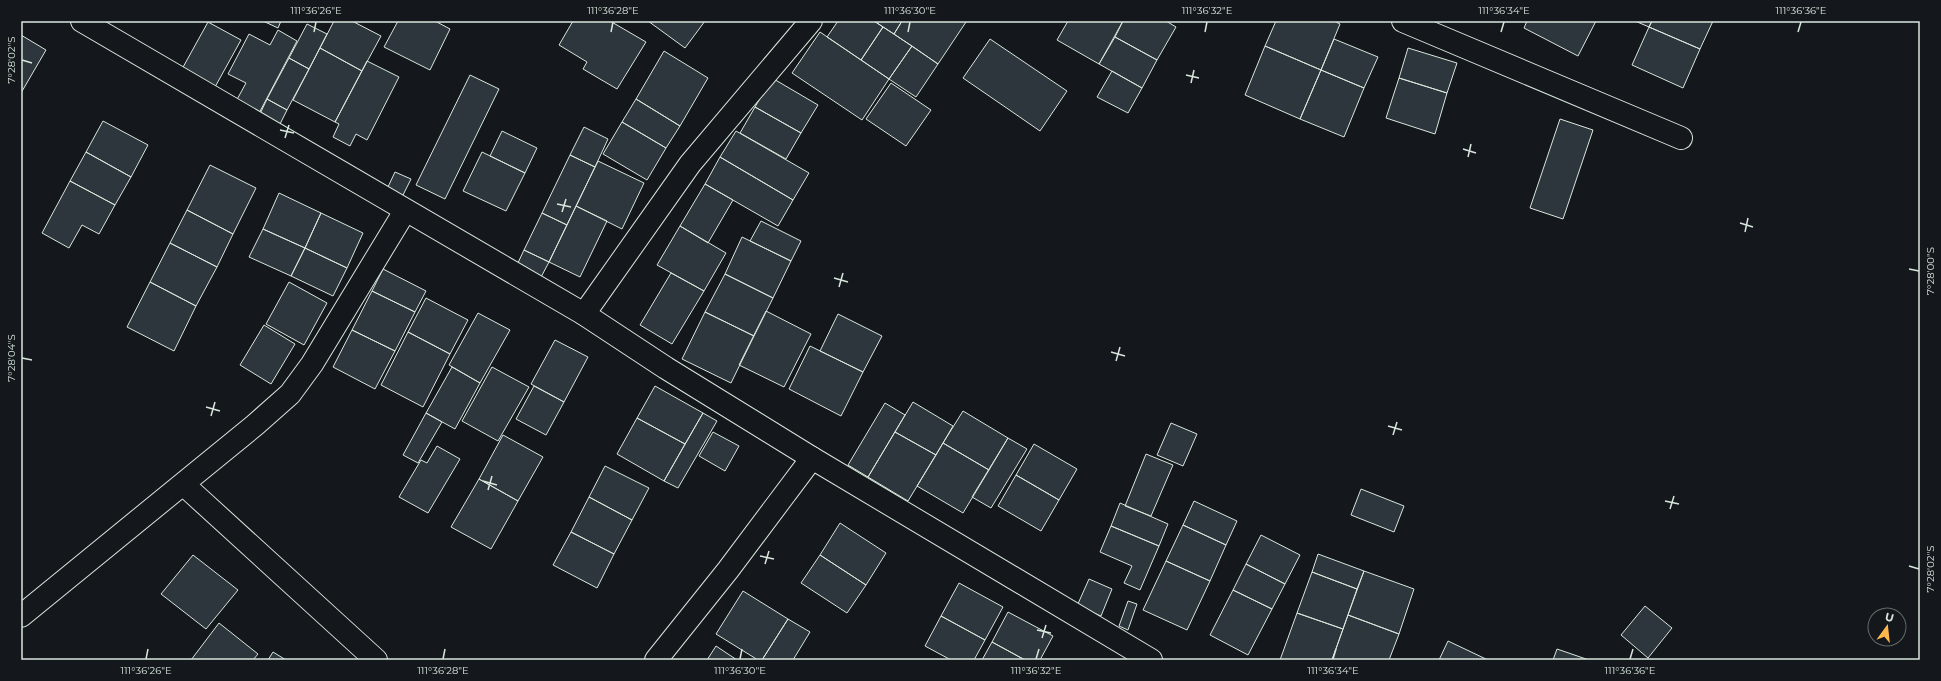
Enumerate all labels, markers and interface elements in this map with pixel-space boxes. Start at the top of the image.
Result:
text: 111°36'26"E [290,4,342,17]
text: 111°36'28"E [587,4,639,17]
text: 111°36'30"E [884,4,936,17]
text: 111°36'32"E [1182,4,1233,17]
text: 111°36'34"E [1478,4,1530,17]
text: 111°36'36"E [1775,4,1827,17]
text: 7°28'02"S [5,37,18,83]
text: 7°28'00"S [1924,247,1937,295]
text: 7°28'04"S [5,334,18,382]
text: 7°28'02"S [1924,546,1937,592]
north arrow [1867,607,1907,647]
text: U [1884,609,1896,625]
text: 111°36'26"E [120,664,172,677]
text: 111°36'28"E [417,664,469,677]
text: 111°36'30"E [714,664,766,677]
text: 111°36'32"E [1011,664,1062,677]
text: 111°36'34"E [1307,664,1359,677]
text: 111°36'36"E [1604,664,1656,677]

